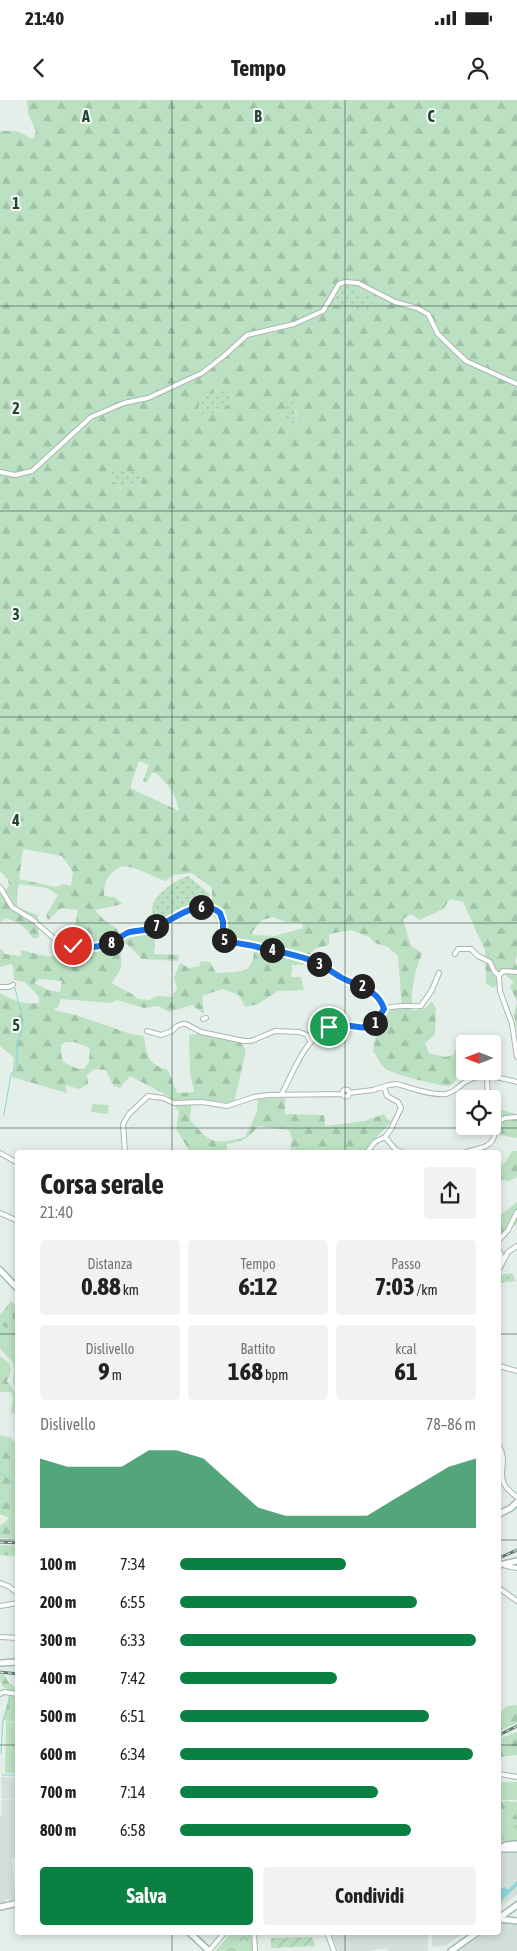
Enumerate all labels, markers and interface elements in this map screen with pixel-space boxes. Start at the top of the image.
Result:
text: 21:40 [25,7,64,29]
icon: back [25,54,53,82]
icon: person [464,54,492,82]
text: Tempo [231,55,286,81]
text: A [81,107,90,125]
text: B [254,107,262,125]
text: C [427,107,435,125]
text: 1 [12,194,20,212]
text: 2 [12,399,20,417]
text: 3 [12,605,20,623]
text: 4 [11,811,20,829]
pin: 6 [188,894,214,920]
text: 6 [198,899,205,915]
pin: 7 [144,914,168,938]
text: 7 [153,918,160,934]
pin [52,925,94,967]
pin: 5 [212,928,236,952]
pin: 8 [98,930,124,956]
icon: check [59,932,87,960]
text: 5 [221,932,228,948]
text: 8 [108,935,115,951]
pin: 4 [260,938,284,962]
text: 4 [269,942,276,958]
pin: 3 [306,952,332,976]
text: 3 [316,956,323,972]
pin: 2 [350,974,374,998]
text: 2 [359,978,366,994]
pin [308,1006,350,1048]
pin: 1 [362,1010,388,1036]
icon: arrive [315,1013,343,1041]
text: 1 [372,1015,379,1031]
text: 5 [12,1016,20,1034]
north arrow [456,1035,501,1080]
map controls [456,1035,501,1135]
button: locate [456,1090,501,1135]
button: share [424,1167,476,1219]
text: Corsa serale [40,1168,164,1200]
text: 21:40 [40,1203,73,1221]
text: Distanza [88,1256,132,1272]
text: Tempo [241,1256,275,1272]
text: Passo [391,1256,421,1272]
text: 0.88 [81,1272,121,1300]
text: 6:12 [238,1272,278,1300]
text: 7:03 [374,1272,415,1300]
text: km [121,1282,139,1298]
text: /km [415,1282,438,1298]
text: Dislivello [86,1341,134,1357]
text: Battito [241,1341,275,1357]
text: kcal [395,1341,417,1357]
text: 9 [98,1357,110,1385]
text: 168 [228,1357,263,1385]
text: 61 [394,1357,418,1385]
text: m [110,1367,122,1383]
text: bpm [263,1367,288,1383]
text: Dislivello [40,1415,96,1433]
text: 78–86 m [426,1415,476,1433]
text: 100 m [40,1555,76,1573]
text: 7:34 [120,1555,145,1573]
text: 200 m [40,1593,76,1611]
text: 6:55 [120,1593,145,1611]
text: 300 m [40,1631,76,1649]
text: 6:33 [120,1631,145,1649]
text: 400 m [40,1669,76,1687]
text: 7:42 [120,1669,145,1687]
text: 500 m [40,1707,76,1725]
text: 6:51 [120,1707,145,1725]
text: 600 m [40,1745,76,1763]
text: 6:34 [120,1745,145,1763]
text: 700 m [40,1783,76,1801]
text: 7:14 [120,1783,145,1801]
text: 800 m [40,1821,76,1839]
text: 6:58 [120,1821,145,1839]
button: Salva [40,1867,253,1925]
button: Condividi [263,1867,476,1925]

